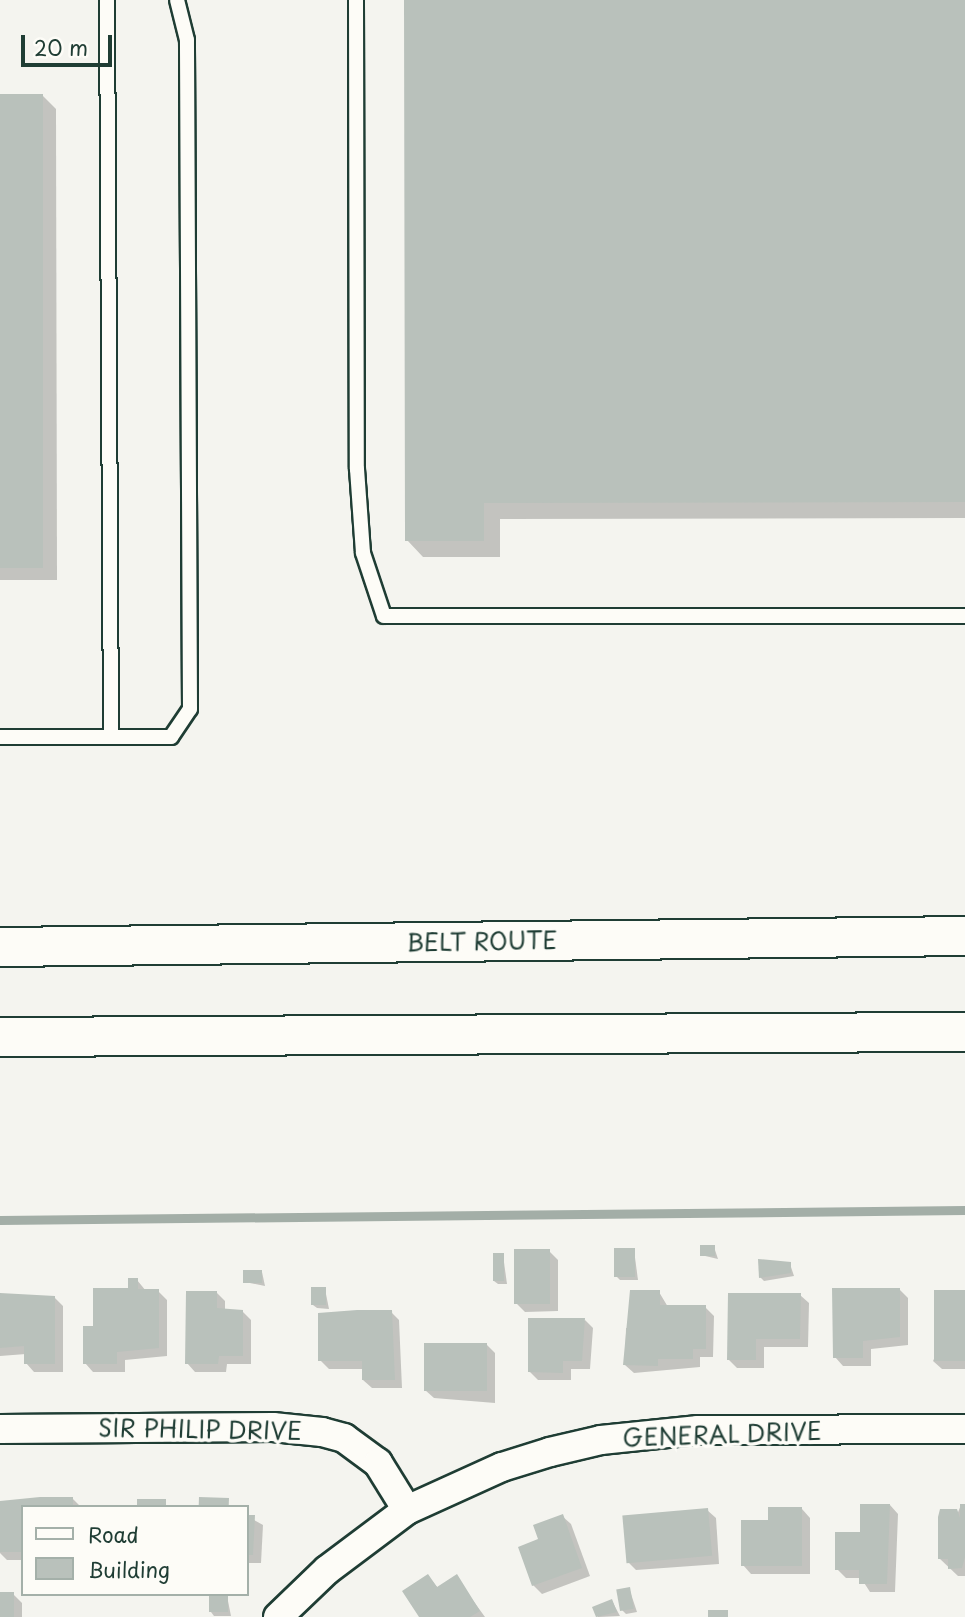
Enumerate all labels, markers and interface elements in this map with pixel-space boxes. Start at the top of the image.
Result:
scale bar [24,21,116,65]
text: 20 m [34,31,88,63]
street label: BELT ROUTE [406,925,558,957]
street label: SIR PHILIP DRIVE [97,1413,303,1445]
street label: GENERAL DRIVE [621,1416,823,1452]
legend [21,1505,248,1596]
text: Road [88,1518,139,1550]
text: Building [88,1553,170,1585]

